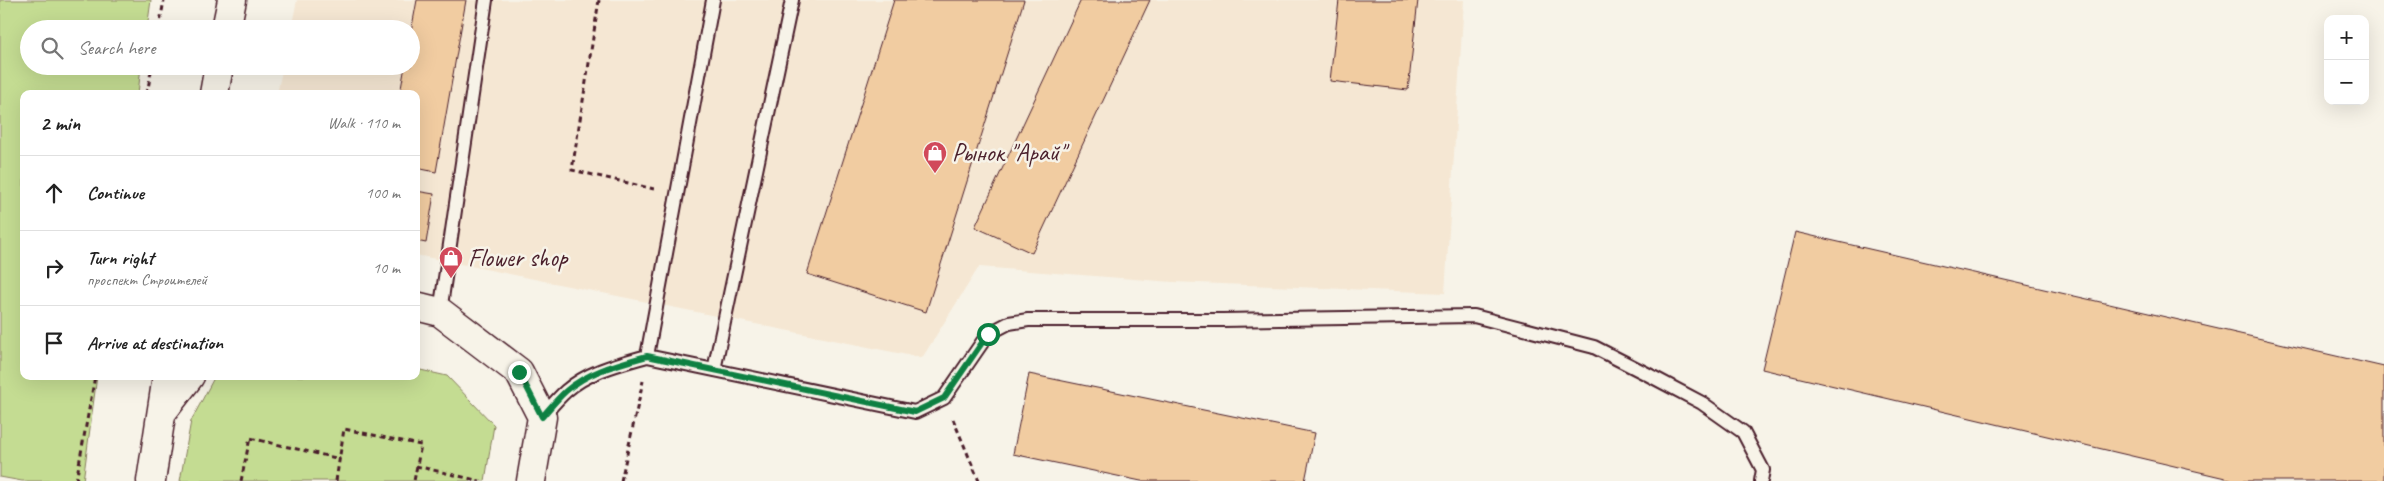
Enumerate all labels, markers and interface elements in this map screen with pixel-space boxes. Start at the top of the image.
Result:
map controls [2324,15,2369,105]
button: + [2324,15,2369,60]
search box [20,20,420,75]
icon: search [38,34,66,62]
text: Search here [78,36,155,60]
button: − [2324,60,2369,105]
text: 2 min [40,110,80,136]
text: Walk · 110 m [328,113,400,133]
place label: Рынок "Арай" [952,137,1070,169]
shop icon: Рынок "Арай" [922,140,948,174]
icon: ahead [40,179,68,207]
text: Continue [87,181,144,205]
text: 100 m [366,183,400,203]
place label: Flower shop [468,242,569,274]
shop icon: Flower shop [438,245,464,279]
text: Turn right [87,246,154,270]
icon: right [40,254,68,282]
text: 10 m [373,258,400,278]
text: проспект Строителей [87,270,207,290]
route start [977,323,1000,346]
icon: arrive [40,329,68,357]
text: Arrive at destination [87,331,223,355]
route end [508,361,531,384]

